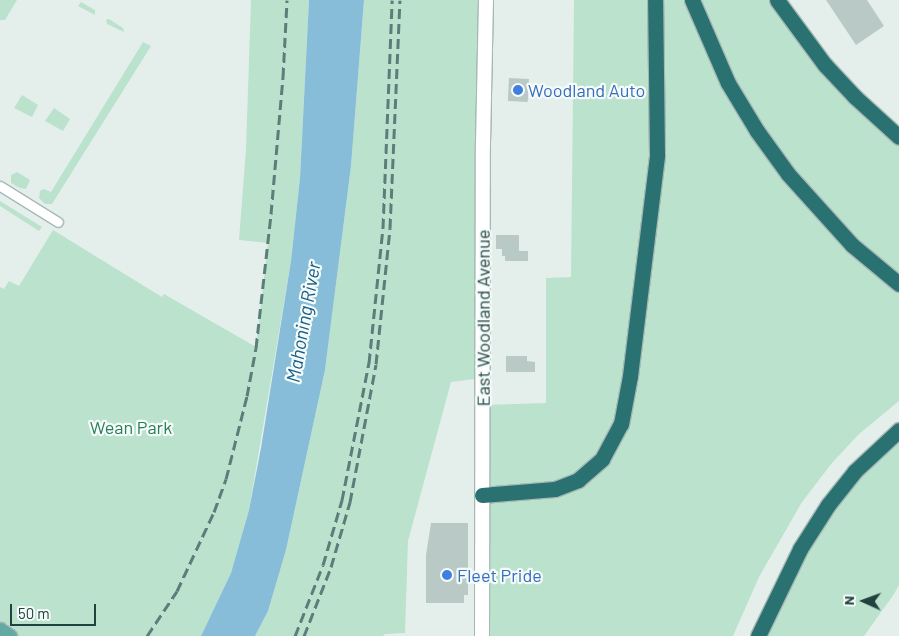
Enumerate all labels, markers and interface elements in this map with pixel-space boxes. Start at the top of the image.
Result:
place label: Woodland Auto [528,79,645,101]
marker: Woodland Auto [512,84,524,96]
street label: East Woodland Avenue [472,230,494,406]
water label: Mahoning River [281,260,325,384]
park label: Wean Park [90,416,172,438]
place label: Fleet Pride [457,564,542,586]
marker: Fleet Pride [441,569,453,581]
north arrow [839,576,889,626]
scale bar [12,594,99,626]
text: N [840,596,857,605]
text: 50 m [18,604,50,622]

